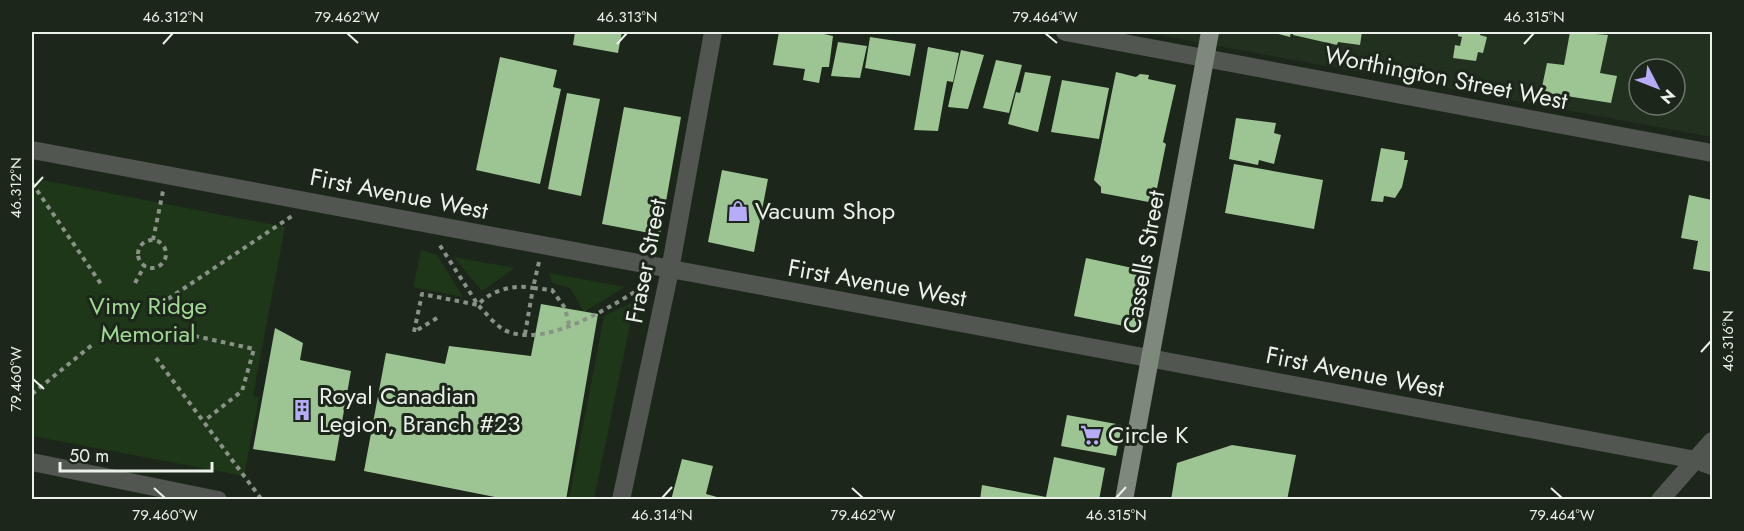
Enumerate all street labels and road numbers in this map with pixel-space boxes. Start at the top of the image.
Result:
street label: Worthington Street West [1322,37,1571,118]
street label: First Avenue West [307,159,491,228]
street label: Cassells Street [1114,187,1173,336]
street label: Fraser Street [616,195,675,326]
street label: First Avenue West [785,250,969,315]
street label: First Avenue West [1263,337,1447,406]

